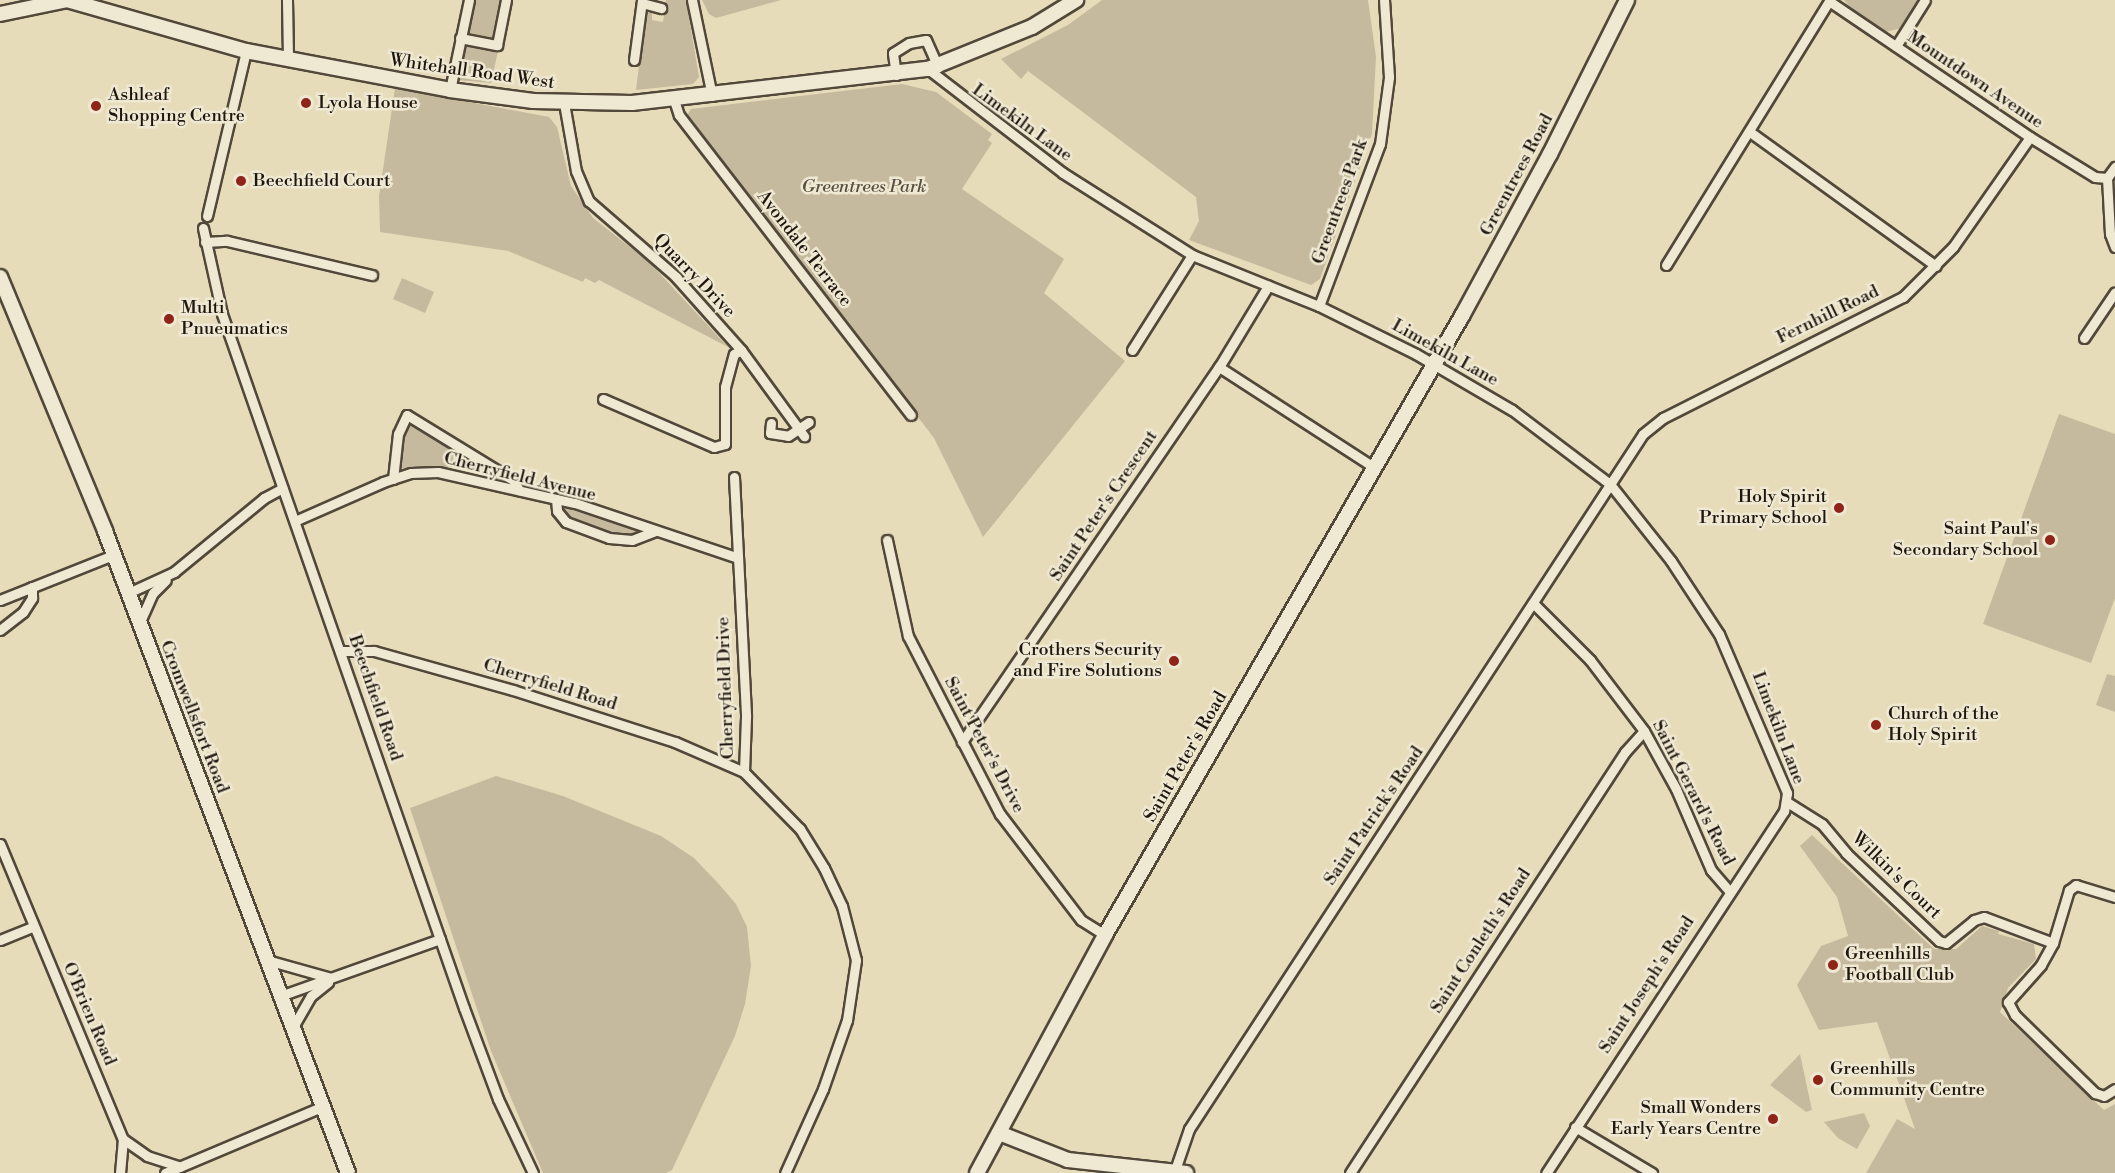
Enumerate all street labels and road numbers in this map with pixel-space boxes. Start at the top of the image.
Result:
street label: Mountdown Avenue [1903,26,2047,134]
street label: Whitehall Road West [388,50,556,94]
street label: Limekiln Lane [968,79,1076,167]
street label: Greentrees Road [1476,110,1558,240]
street label: Greentrees Park [1307,137,1373,267]
street label: Avondale Terrace [752,187,856,311]
street label: Quarry Drive [649,230,739,322]
street label: Fernhill Road [1773,281,1883,349]
street label: Limekiln Lane [1388,315,1502,391]
street label: Saint Peter's Crescent [1045,426,1163,586]
street label: Cherryfield Avenue [442,448,598,506]
street label: Cherryfield Drive [713,616,739,760]
street label: Beechfield Road [343,632,407,764]
street label: Cromwellsfort Road [155,638,233,796]
street label: Cherryfield Road [481,654,619,716]
street label: Limekiln Lane [1747,669,1809,787]
street label: Saint Peter's Drive [939,673,1029,817]
street label: Saint Peter's Road [1140,688,1232,826]
street label: Saint Gerard's Road [1647,717,1739,869]
street label: Saint Patrick's Road [1319,742,1429,890]
street label: Wilkin's Court [1847,828,1945,924]
street label: Saint Conleth's Road [1426,864,1536,1018]
street label: Saint Joseph's Road [1595,912,1699,1058]
street label: O'Brien Road [58,959,120,1069]

